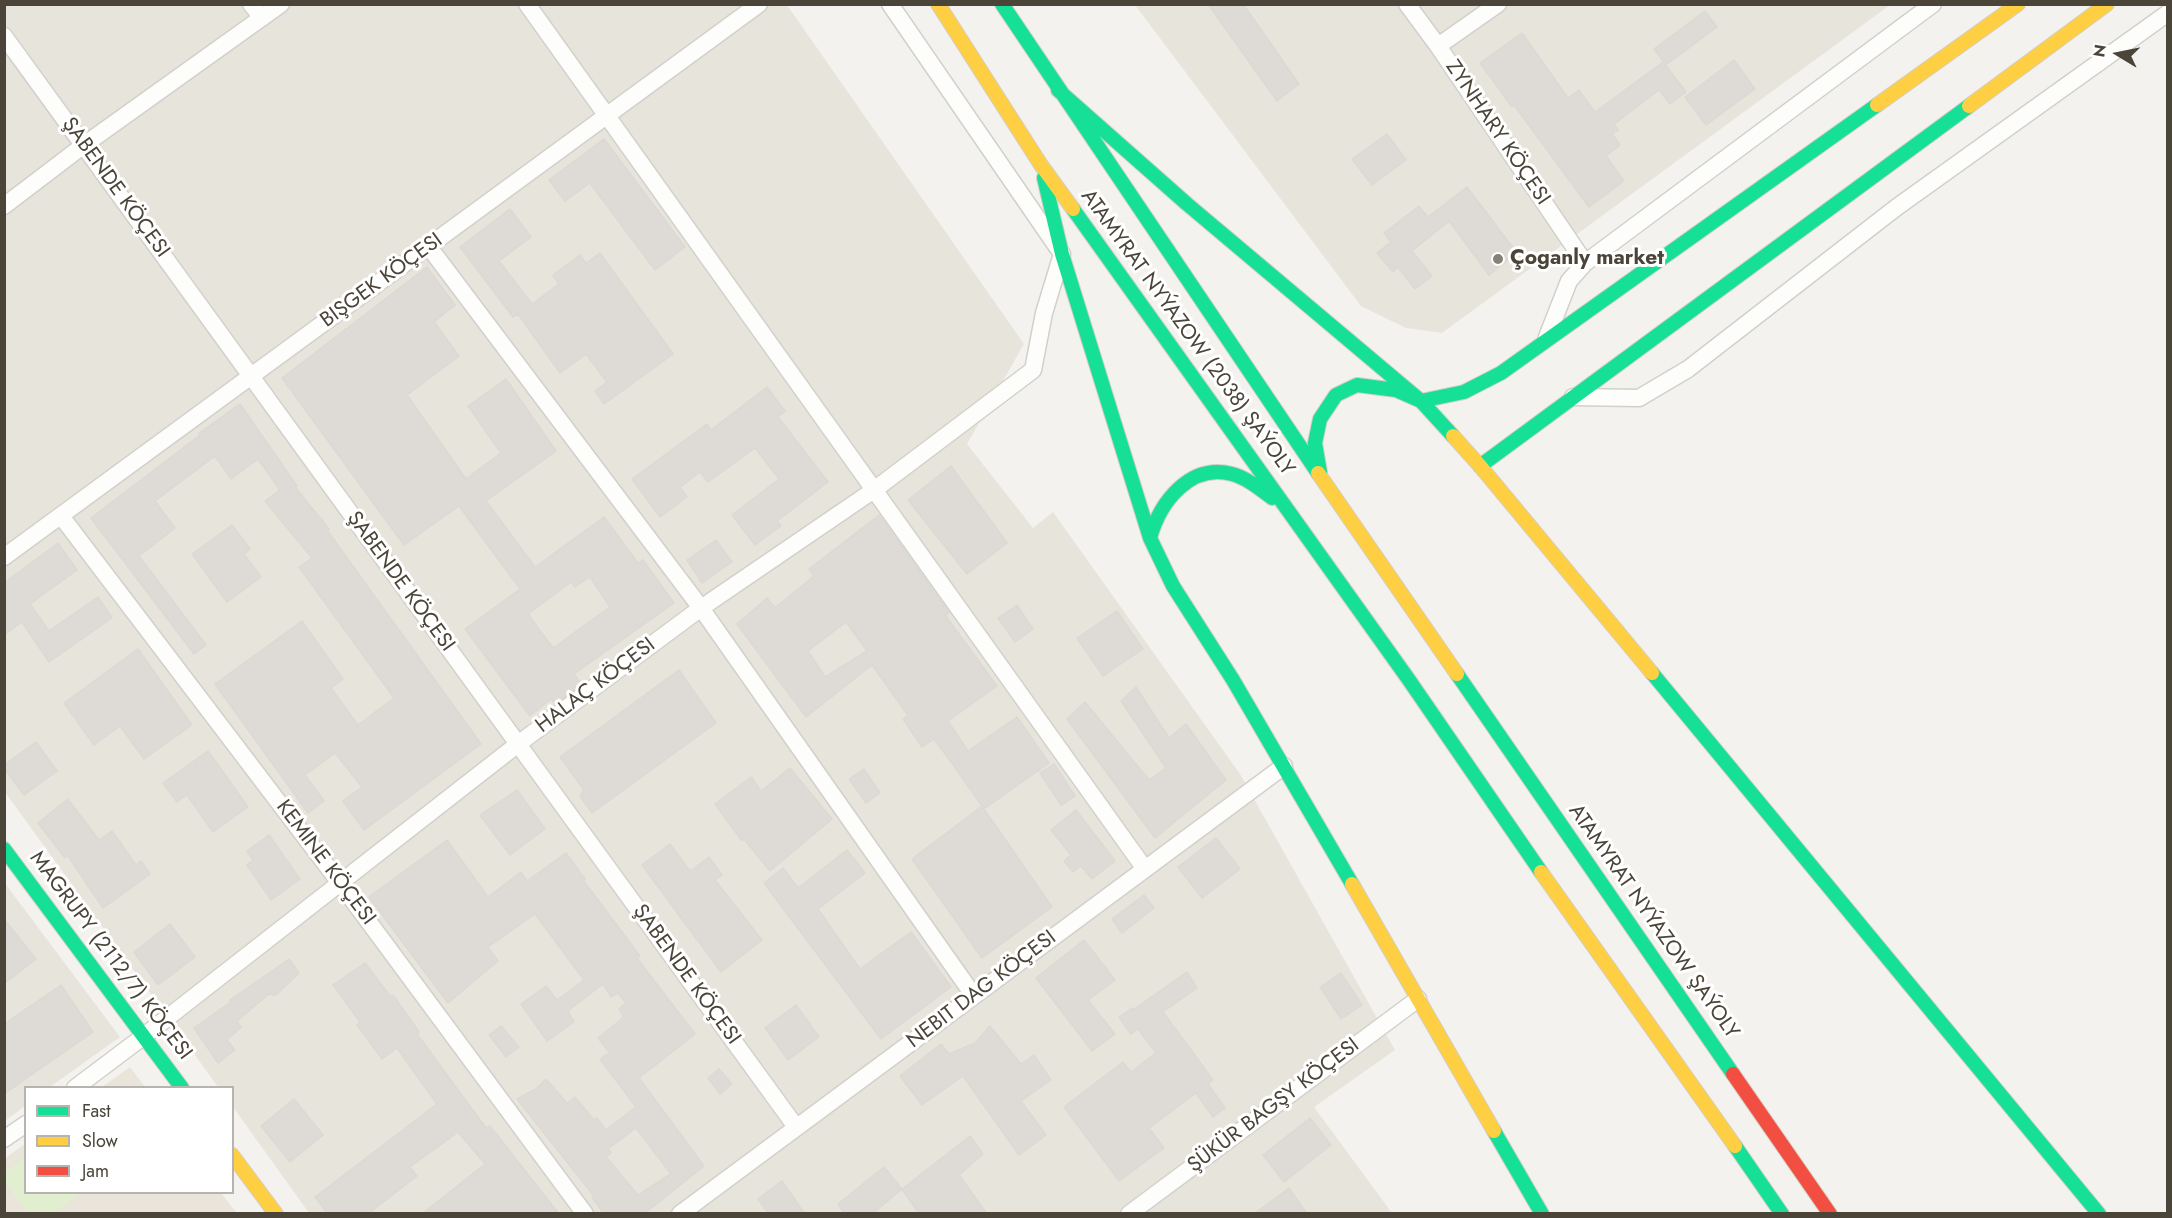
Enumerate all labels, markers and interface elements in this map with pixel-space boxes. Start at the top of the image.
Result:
north arrow [2088,24,2148,84]
text: N [2087,43,2112,59]
street label: ZYNHARY KÖÇESI [1439,56,1555,210]
street label: ŞABENDE KÖÇESI [56,113,174,263]
street label: ATAMYRAT NYÝAZOW (2038) ŞAÝOLY [1075,185,1299,481]
street label: BIŞGEK KÖÇESI [316,228,448,334]
place label: Çoganly market [1510,246,1664,272]
marker: Çoganly market [1491,252,1505,266]
street label: ŞABENDE KÖÇESI [341,507,459,657]
street label: HALAÇ KÖÇESI [531,633,661,739]
street label: KEMINE KÖÇESI [270,796,380,930]
street label: ATAMYRAT NYÝAZOW ŞAÝOLY [1562,800,1744,1044]
street label: MAGRUPY (2112/7) KÖÇESI [23,847,197,1065]
street label: ŞABENDE KÖÇESI [627,900,745,1050]
street label: NEBIT DAG KÖÇESI [902,926,1062,1054]
street label: ŞÜKÜR BAGŞY KÖÇESI [1183,1033,1365,1179]
legend [24,1086,234,1194]
text: Fast [82,1098,111,1124]
text: Slow [82,1128,118,1154]
text: Jam [82,1158,109,1184]

